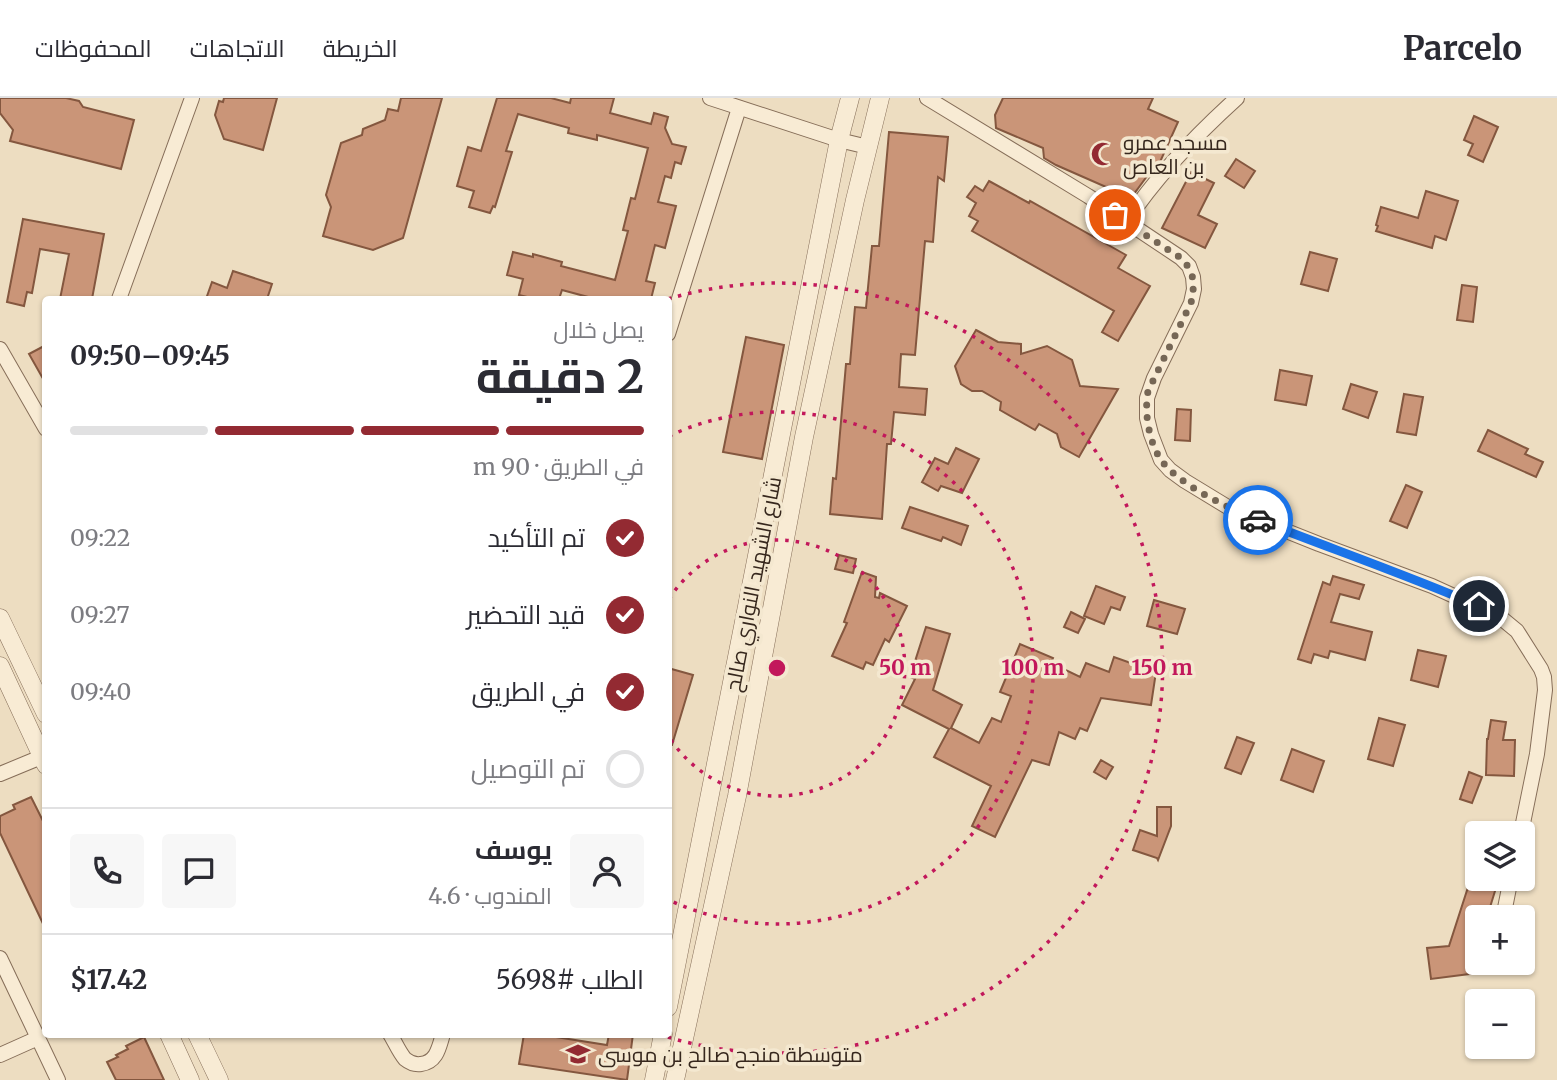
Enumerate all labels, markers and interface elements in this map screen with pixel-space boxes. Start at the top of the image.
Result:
text: Parcelo [1403,28,1522,69]
text: المحفوظات [35,33,152,64]
text: الاتجاهات [190,33,285,64]
text: الخريطة [323,33,398,64]
place label: مسجد عمرو بن العاص [1123,129,1228,180]
mosque icon: مسجد عمرو بن العاص [1089,140,1117,168]
pin [1085,185,1145,245]
icon: bag [1096,196,1134,234]
text: يصل خلال [553,315,644,344]
text: 09:45–09:50 [70,339,230,372]
text: 2 دقيقة [476,348,644,406]
text: في الطريق · 90 m [473,452,644,481]
street label: شارع الشهيد النواري صالح [719,474,790,694]
courier [1223,485,1293,555]
icon: car [1239,501,1277,539]
icon: check [606,519,644,557]
text: تم التأكيد [487,521,585,554]
text: 09:22 [70,523,130,552]
pin [1449,576,1509,636]
icon: home [1460,587,1498,625]
icon: check [606,596,644,634]
text: قيد التحضير [466,598,585,631]
text: 09:27 [70,600,130,629]
text: 50 m [879,654,931,681]
text: 100 m [1002,654,1064,681]
text: 150 m [1131,654,1193,681]
centre of rings [765,656,789,680]
icon: check [606,673,644,711]
text: في الطريق [472,675,585,708]
text: 09:40 [70,677,131,706]
text: تم التوصيل [471,752,585,785]
map controls [1465,821,1535,1059]
button: layers [1465,821,1535,891]
text: يوسف [475,833,552,866]
button: phone [70,834,144,908]
button: chat [162,834,236,908]
button: person [570,834,644,908]
text: المندوب · 4.6 [428,881,552,910]
button: + [1465,905,1535,975]
text: $17.42 [70,963,147,996]
text: الطلب #5698 [496,963,644,996]
button: − [1465,989,1535,1059]
school or university icon: متوسطة منجح صالح بن موسى [564,1040,592,1068]
place label: متوسطة منجح صالح بن موسى [598,1041,863,1069]

